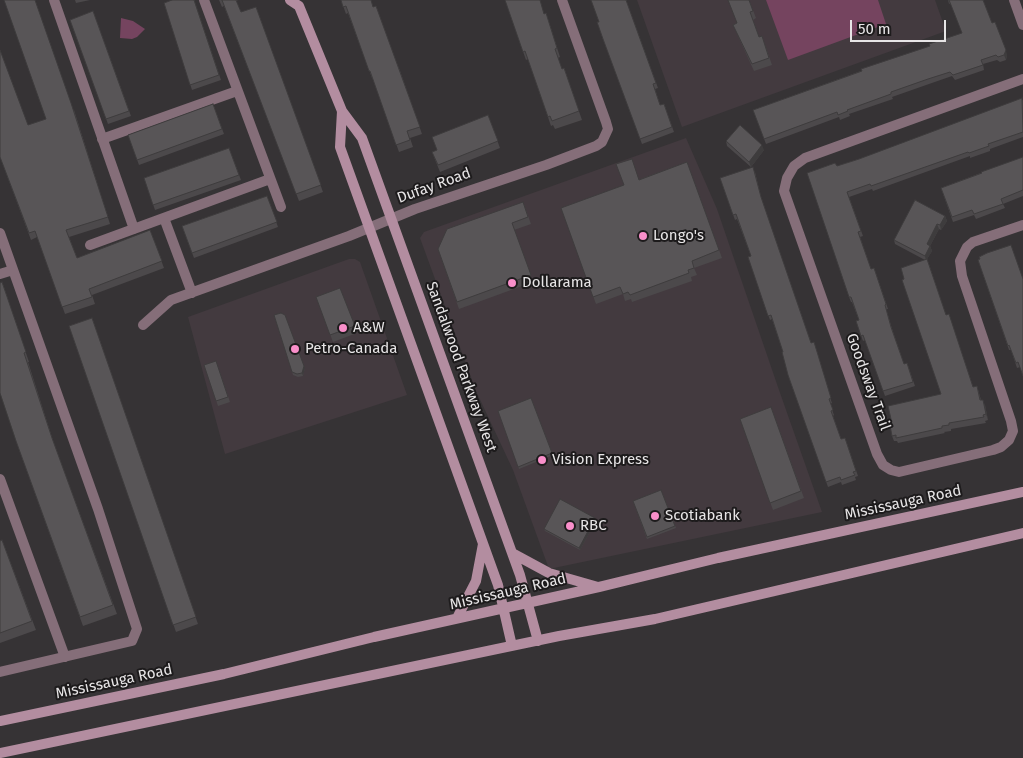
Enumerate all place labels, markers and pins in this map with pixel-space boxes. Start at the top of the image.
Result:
place label: Longo's [653,227,704,245]
marker: Longo's [637,230,649,242]
place label: Dollarama [522,274,592,292]
marker: Dollarama [506,277,518,289]
place label: A&W [353,319,385,337]
marker: A&W [337,322,349,334]
place label: Petro-Canada [305,340,397,358]
marker: Petro-Canada [289,343,301,355]
place label: Vision Express [552,451,649,469]
marker: Vision Express [536,454,548,466]
place label: Scotiabank [665,507,740,525]
marker: Scotiabank [649,510,661,522]
place label: RBC [580,517,607,535]
marker: RBC [564,520,576,532]

